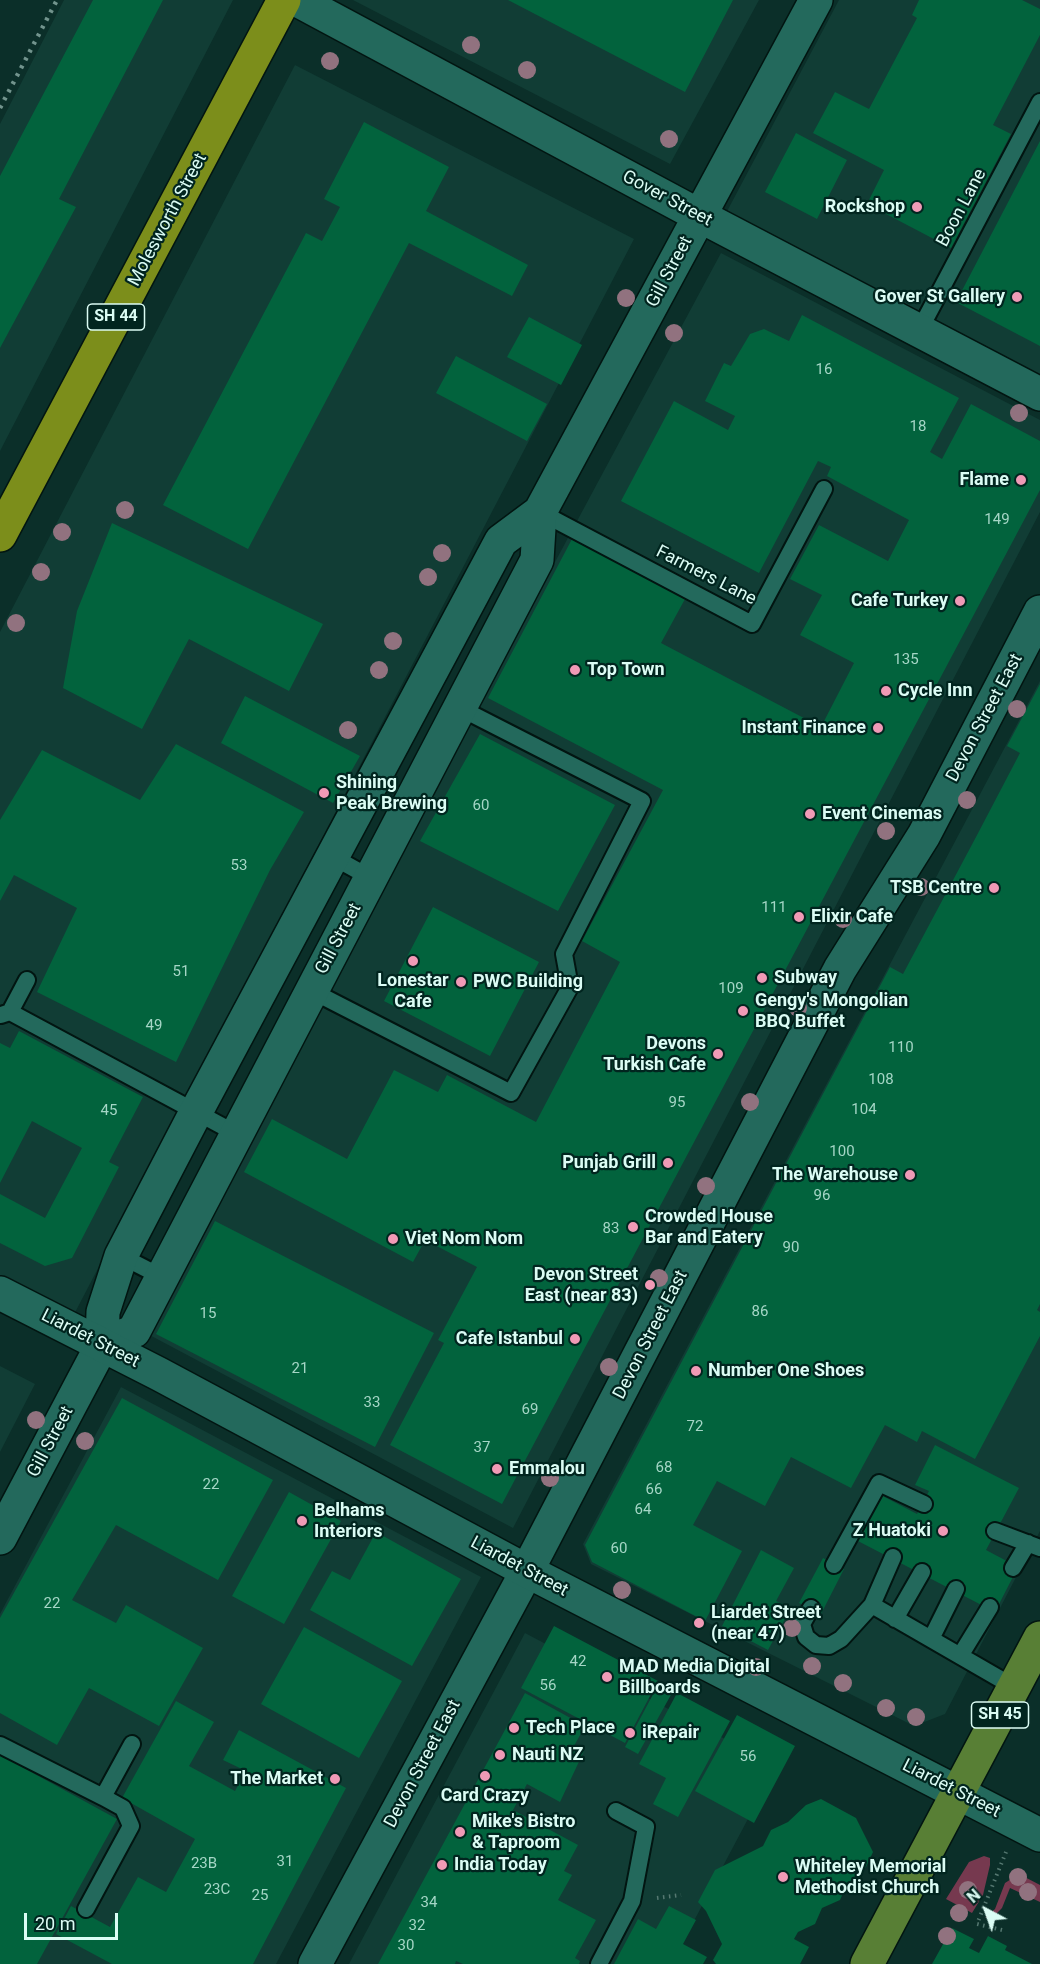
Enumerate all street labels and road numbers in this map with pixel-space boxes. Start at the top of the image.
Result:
street label: Molesworth Street [124,150,212,290]
street label: Boon Lane [932,165,992,251]
street label: Gover Street [618,166,716,232]
street label: Gill Street [642,233,698,311]
road number: SH 44 [88,304,144,330]
street label: Farmers Lane [652,541,760,611]
street label: Devon Street East [942,650,1028,786]
street label: Gill Street [311,900,367,978]
street label: Devon Street East [609,1267,693,1403]
street label: Liardet Street [37,1305,143,1373]
street label: Gill Street [23,1403,79,1481]
street label: Liardet Street [467,1532,571,1602]
street label: Devon Street East [380,1696,466,1832]
road number: SH 45 [972,1702,1028,1728]
street label: Liardet Street [898,1755,1004,1823]

